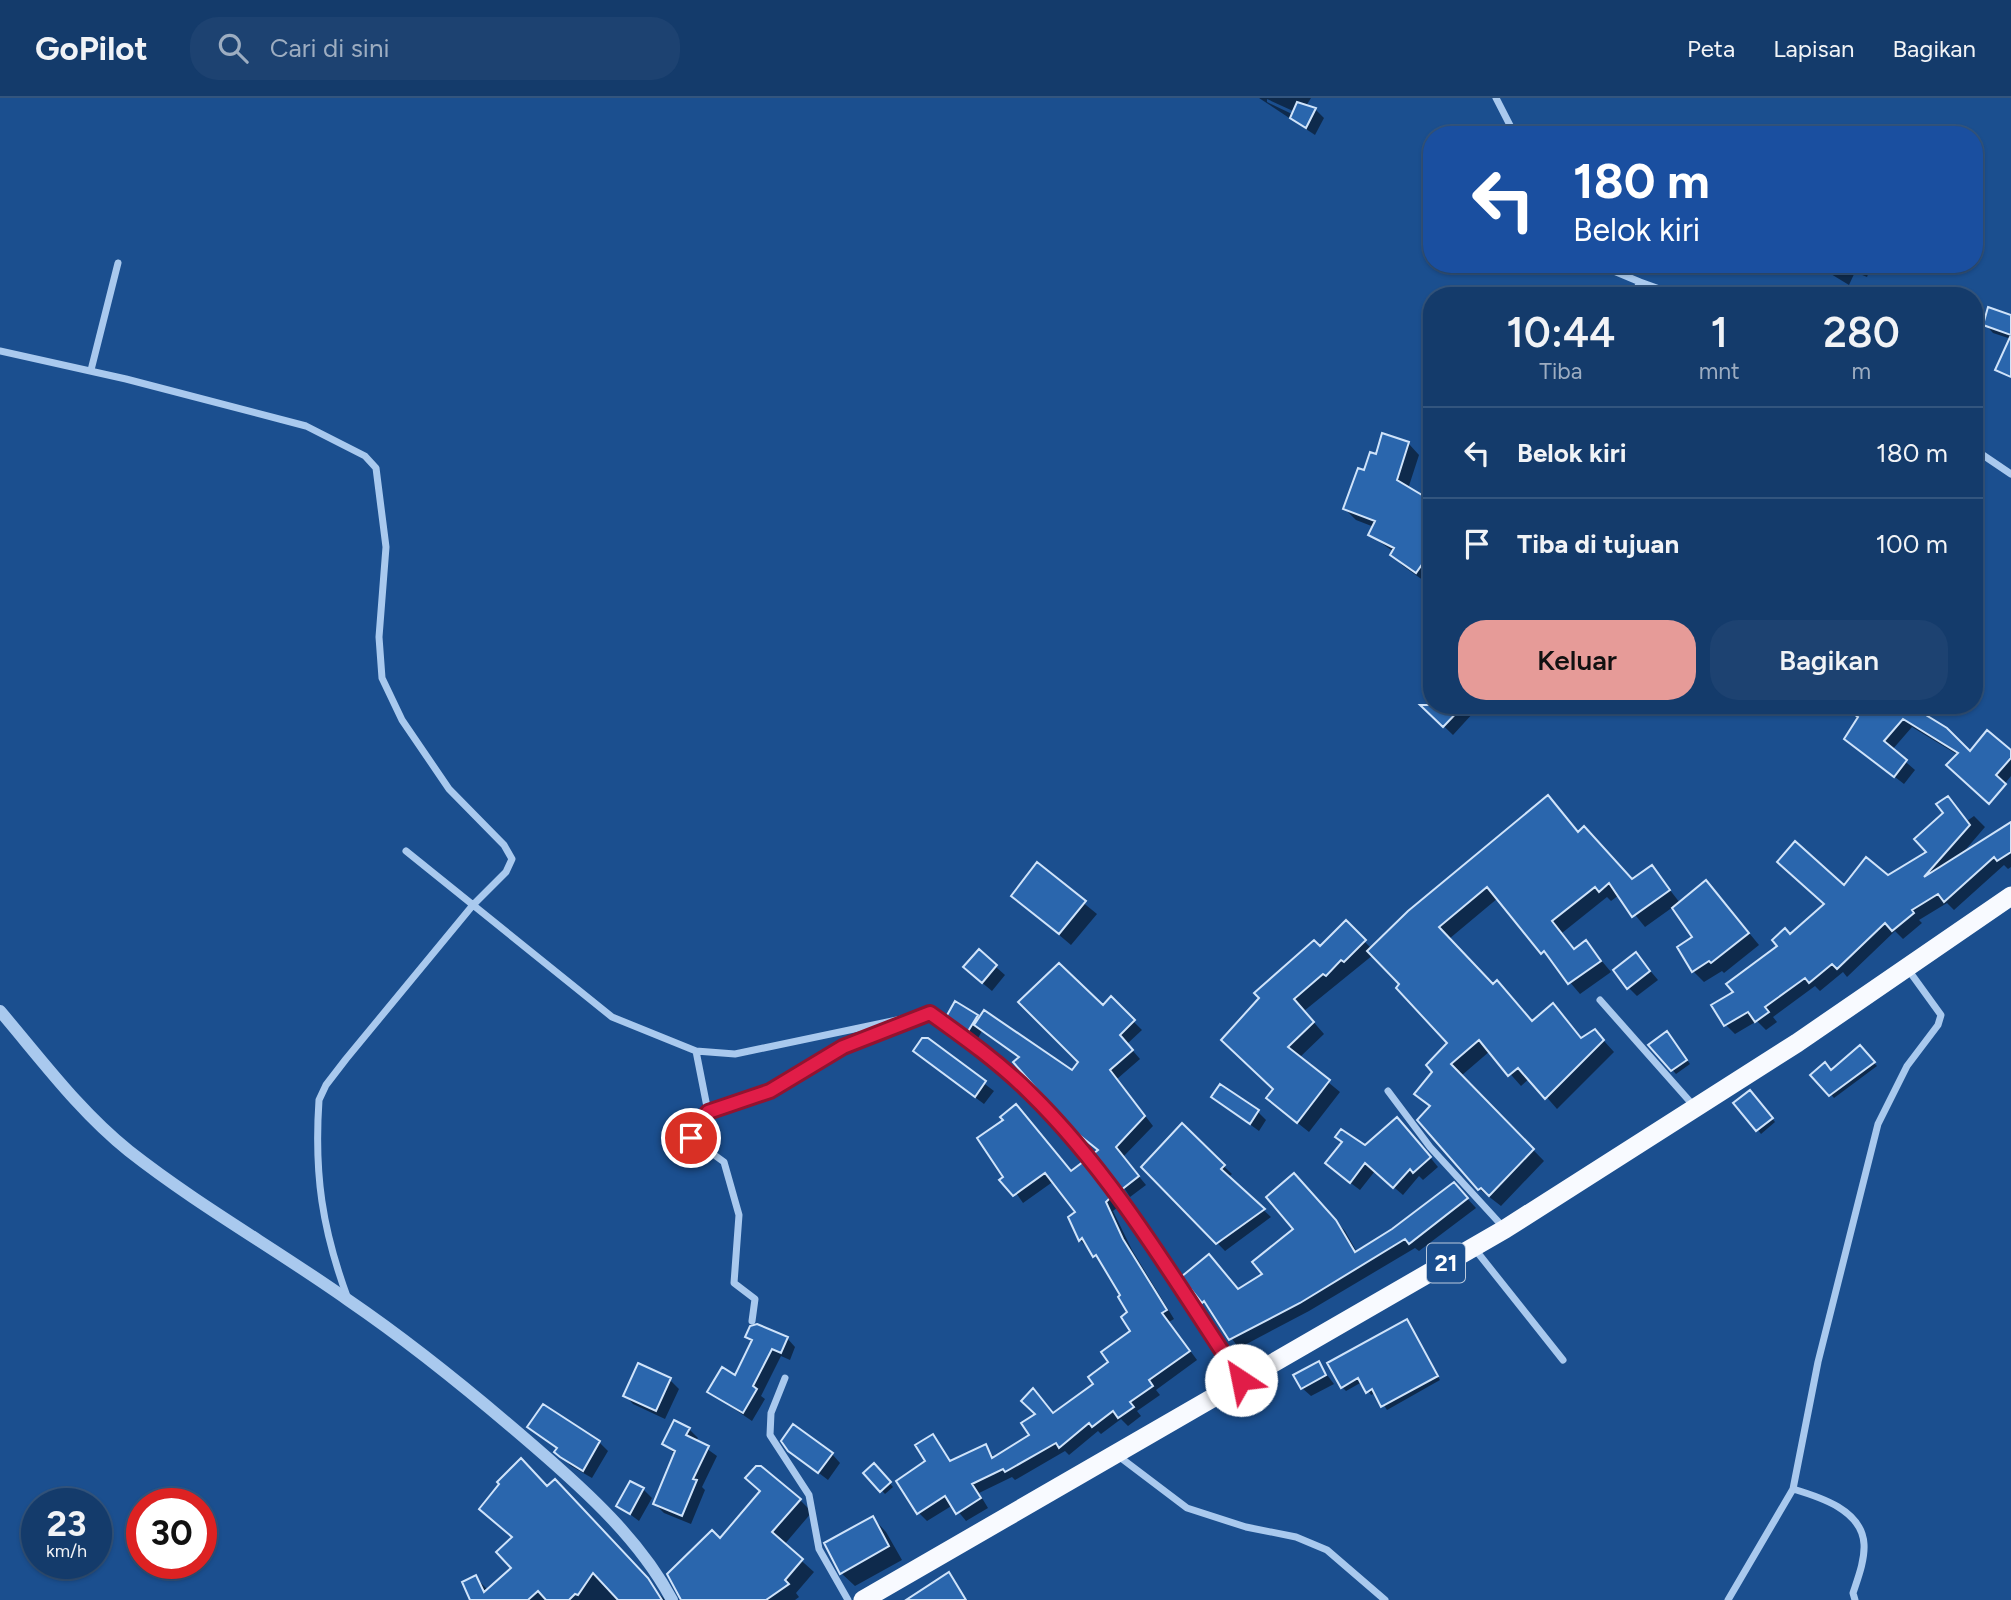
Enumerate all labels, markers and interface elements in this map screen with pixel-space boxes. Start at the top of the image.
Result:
search box [190,17,680,80]
text: GoPilot [35,29,148,68]
icon: search [214,29,252,67]
text: Cari di sini [270,32,389,64]
text: Peta [1687,34,1735,63]
text: Lapisan [1773,34,1854,63]
text: Bagikan [1892,34,1976,63]
text: 180 m [1573,151,1710,210]
icon: left [1458,154,1549,245]
text: Belok kiri [1573,211,1700,249]
text: 10:44 [1506,307,1615,358]
text: 1 [1710,307,1728,358]
text: 280 [1823,307,1900,358]
text: Tiba [1539,357,1582,385]
text: mnt [1699,357,1740,385]
text: m [1852,357,1871,385]
icon: left [1458,434,1496,472]
text: Belok kiri [1517,437,1626,469]
text: 180 m [1876,437,1948,469]
icon: arrive [1458,525,1496,563]
text: Tiba di tujuan [1517,528,1679,560]
text: 100 m [1875,528,1948,560]
button: Keluar [1458,620,1696,700]
button: Bagikan [1710,620,1948,700]
pin [661,1108,721,1168]
icon: arrive [672,1119,710,1157]
road number: 21 [1427,1244,1465,1282]
position arrow [1204,1343,1278,1417]
speed limit sign: 30 [126,1488,217,1579]
text: 23 [47,1503,86,1545]
text: km/h [46,1540,87,1562]

